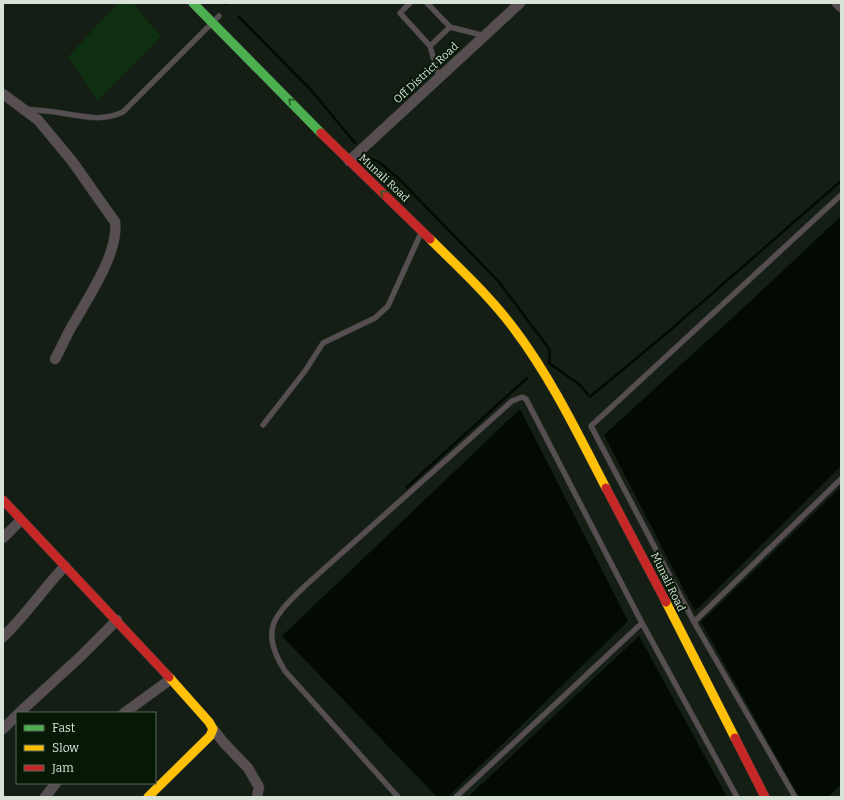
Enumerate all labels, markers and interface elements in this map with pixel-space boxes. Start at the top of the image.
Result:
street label: Off District Road [391,39,461,106]
one-way arrow [288,98,296,106]
street label: Munali Road [356,151,412,205]
one-way arrow [380,191,388,198]
street label: Munali Road [648,550,688,614]
legend [16,712,156,784]
text: Fast [52,721,76,735]
text: Slow [52,741,79,755]
text: Jam [51,761,74,775]

